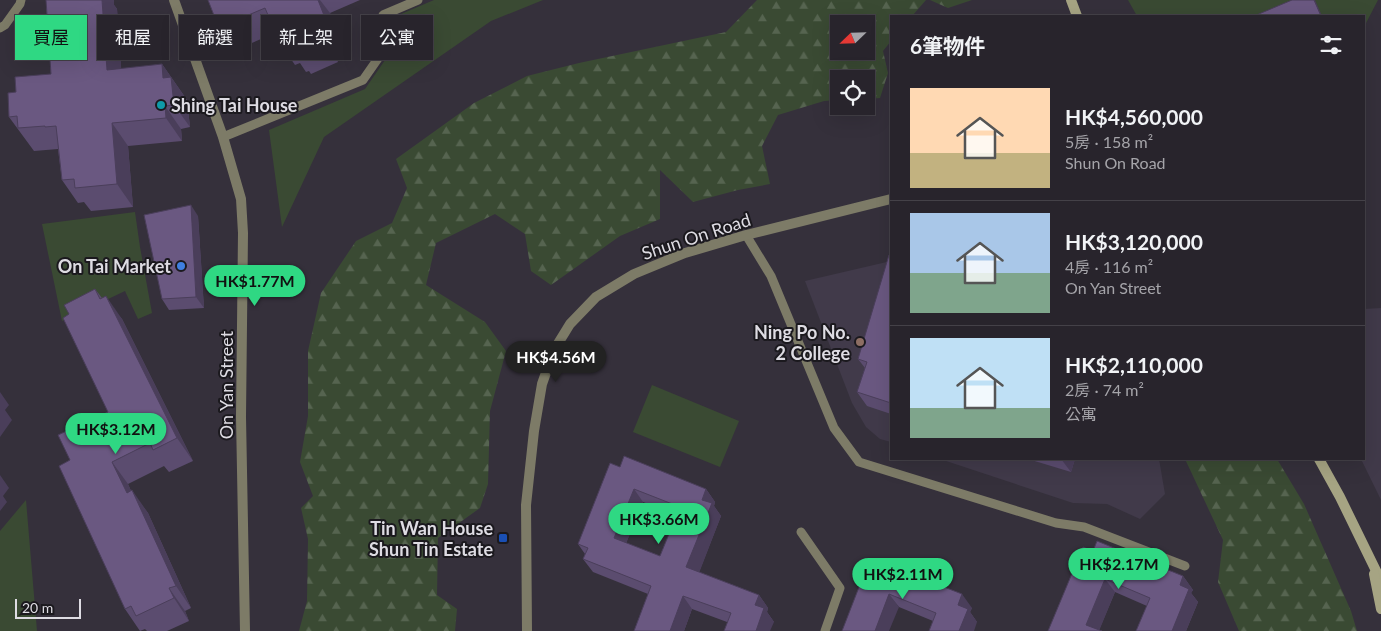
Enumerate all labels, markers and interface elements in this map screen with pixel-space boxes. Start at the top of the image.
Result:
chip: 買屋 [15,15,87,60]
chip: 租屋 [97,15,169,60]
chip: 篩選 [179,15,251,60]
chip: 新上架 [261,15,351,60]
chip: 公寓 [361,15,433,60]
north arrow [830,15,875,60]
map controls [830,15,875,115]
icon: filters [1317,31,1345,59]
text: 6筆物件 [910,33,985,58]
button: locate [830,70,875,115]
place label: Shing Tai House [171,94,298,116]
marker: Shing Tai House [155,99,167,111]
text: HK$4,560,000 [1065,104,1203,129]
icon: home [950,108,1010,168]
text: 5房 · 158 m² [1065,132,1153,151]
text: Shun On Road [1065,153,1166,172]
street label: Shun On Road [639,208,753,264]
text: HK$3,120,000 [1065,229,1203,254]
icon: home [950,233,1010,293]
place label: On Tai Market [58,255,171,277]
text: 4房 · 116 m² [1065,257,1153,276]
marker: On Tai Market [175,260,187,272]
pin: HK$1.77M [203,264,307,307]
text: HK$1.77M [215,271,295,290]
text: On Yan Street [1065,278,1161,297]
place label: Ning Po No. 2 College [754,321,850,364]
street label: On Yan Street [215,330,237,439]
marker: Ning Po No. 2 College [854,336,866,348]
pin: HK$4.56M [504,340,608,383]
text: HK$4.56M [516,347,596,366]
text: HK$2,110,000 [1065,352,1203,377]
icon: home [950,358,1010,418]
text: 2房 · 74 m² [1065,380,1144,399]
text: 公寓 [1065,404,1097,423]
pin: HK$3.12M [64,412,168,455]
text: HK$3.12M [76,419,156,438]
pin: HK$3.66M [607,502,711,545]
text: HK$3.66M [619,509,699,528]
place label: Tin Wan House Shun Tin Estate [369,517,493,560]
marker: Tin Wan House Shun Tin Estate [497,532,509,544]
pin: HK$2.17M [1067,548,1171,590]
text: HK$2.17M [1079,554,1159,573]
pin: HK$2.11M [851,558,955,600]
text: HK$2.11M [863,564,943,583]
scale bar [15,596,81,619]
text: 20 m [22,599,53,616]

